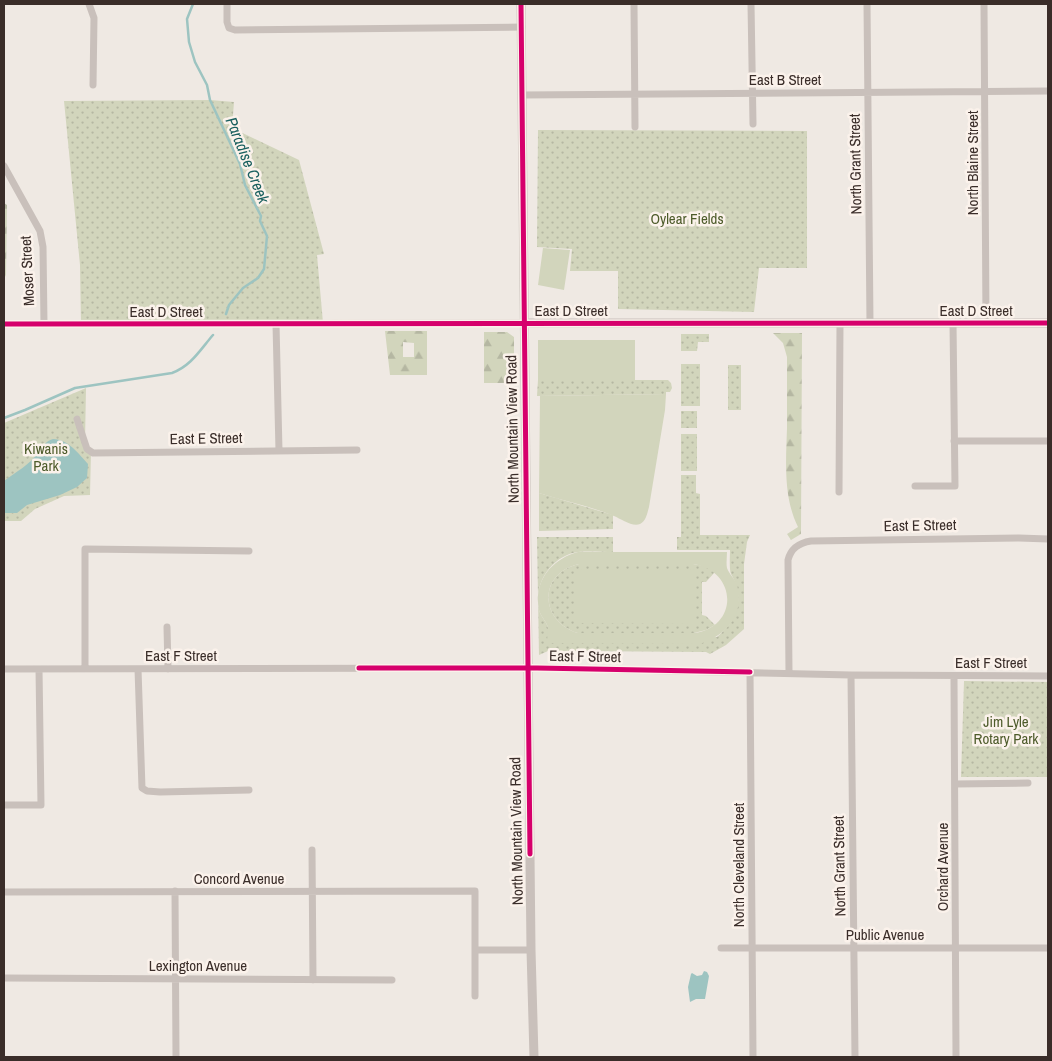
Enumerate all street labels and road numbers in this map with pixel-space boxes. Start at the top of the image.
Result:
street label: East B Street [749,69,822,90]
street label: North Blaine Street [962,110,983,215]
street label: North Grant Street [844,113,866,214]
street label: Moser Street [15,235,39,307]
street label: East D Street [534,300,608,321]
street label: East D Street [939,300,1013,321]
street label: East D Street [129,301,203,322]
street label: North Mountain View Road [500,355,524,503]
street label: East E Street [170,427,243,449]
street label: East E Street [884,514,957,536]
street label: East F Street [145,645,217,666]
street label: East F Street [549,645,622,667]
street label: East F Street [955,652,1027,673]
street label: North Mountain View Road [504,757,528,905]
street label: North Cleveland Street [728,802,749,927]
street label: North Grant Street [828,815,850,916]
street label: Orchard Avenue [932,823,953,911]
street label: Concord Avenue [194,868,285,889]
street label: Public Avenue [846,924,924,945]
street label: Lexington Avenue [149,955,247,976]

